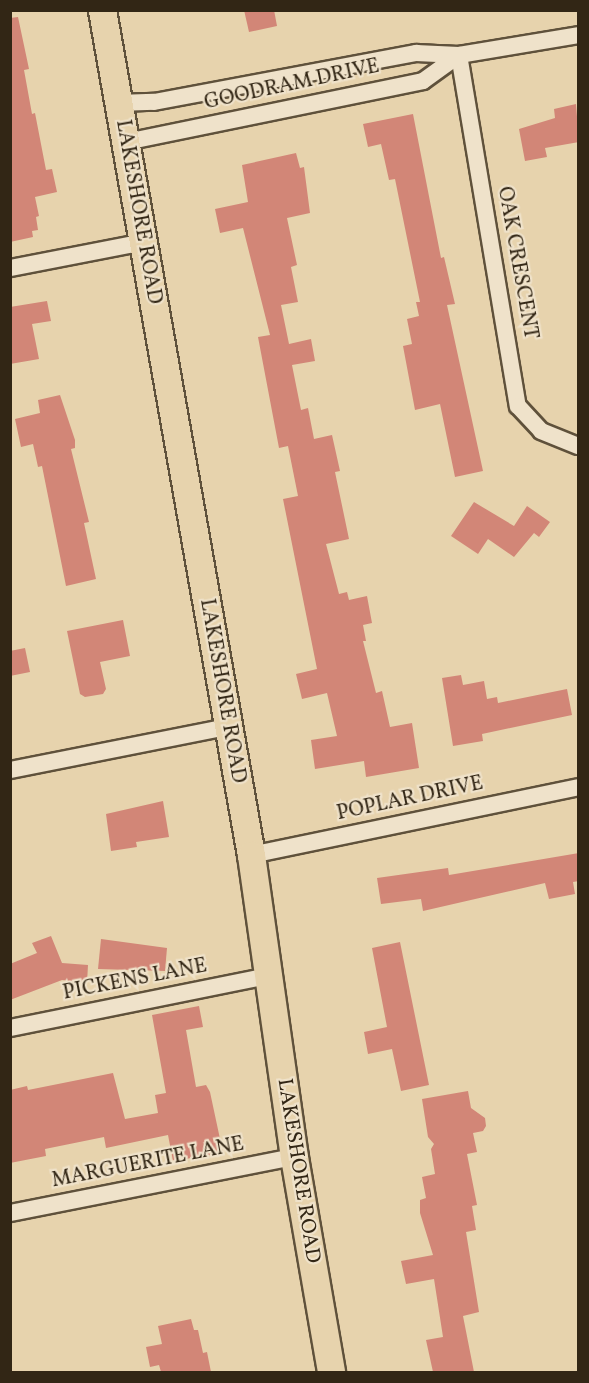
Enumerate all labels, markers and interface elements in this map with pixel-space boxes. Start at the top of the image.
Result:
street label: GOODRAM DRIVE [202,54,382,116]
street label: LAKESHORE ROAD [109,118,167,306]
street label: OAK CRESCENT [491,185,543,341]
street label: LAKESHORE ROAD [193,597,251,785]
street label: POPLAR DRIVE [335,771,485,827]
street label: PICKENS LANE [61,954,209,1006]
street label: LAKESHORE ROAD [271,1077,325,1265]
street label: MARGUERITE LANE [50,1132,246,1194]

